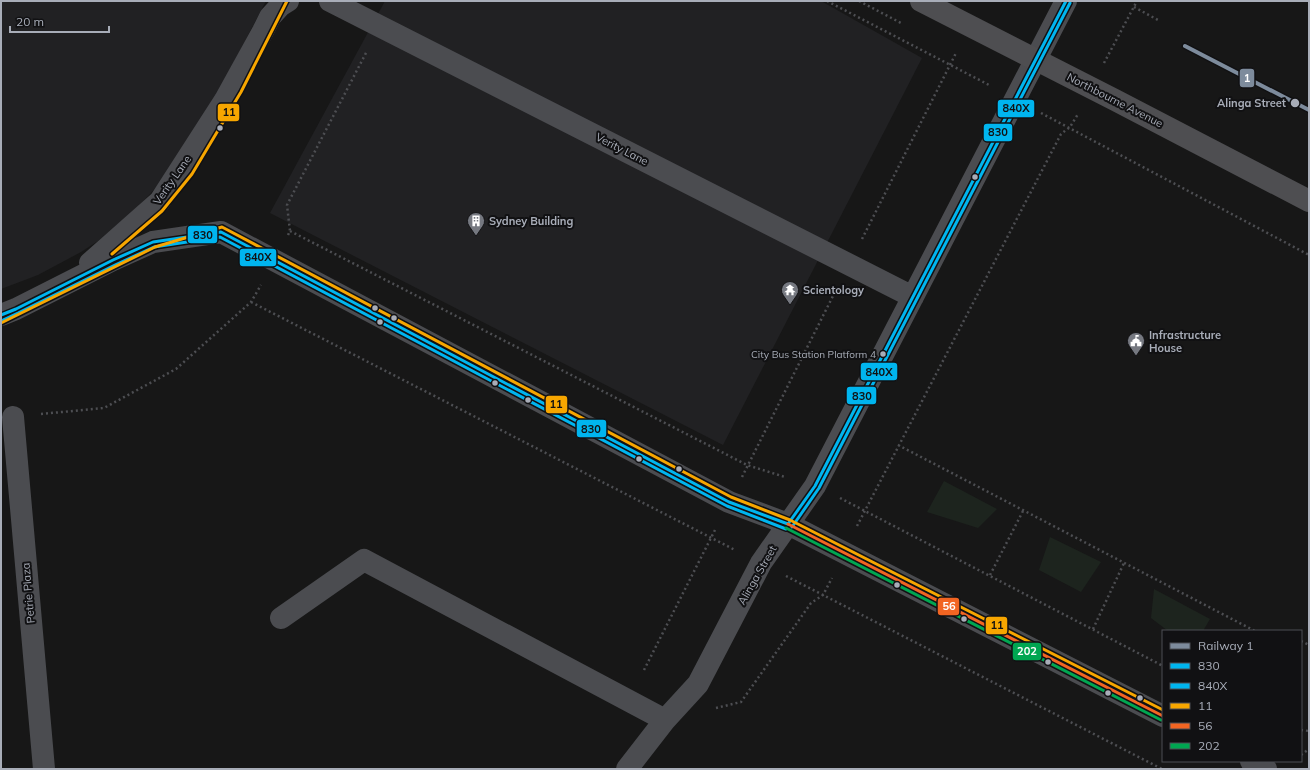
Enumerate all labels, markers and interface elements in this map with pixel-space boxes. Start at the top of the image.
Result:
scale bar [10,8,109,34]
text: 20 m [16,14,44,29]
line badge: 1 [1239,68,1255,88]
street label: Northbourne Avenue [1065,70,1165,130]
text: 1 [1244,71,1251,85]
place label: Alinga Street [1217,96,1286,110]
marker: Alinga Street [1289,97,1301,109]
line badge: 840X [997,99,1035,118]
text: 840X [1002,101,1030,115]
line badge: 11 [217,103,240,122]
text: 11 [222,105,236,119]
unlabelled marker [215,123,225,133]
line badge: 830 [983,123,1013,142]
text: 830 [988,125,1008,139]
street label: Verity Lane [593,130,651,168]
street label: Verity Lane [150,153,194,207]
unlabelled marker [970,172,980,182]
building icon: Sydney Building [466,211,486,236]
place label: Sydney Building [489,214,573,228]
line badge: 830 [187,225,218,244]
text: 830 [193,228,213,242]
line badge: 840X [239,248,277,267]
text: 840X [244,250,272,264]
temple icon: Scientology [780,280,800,305]
place label: Scientology [803,283,864,297]
unlabelled marker [370,303,380,313]
unlabelled marker [389,313,399,323]
unlabelled marker [375,317,385,327]
place label: Infrastructure House [1149,328,1221,355]
public building icon: Infrastructure House [1126,331,1146,356]
place label: City Bus Station Platform 4 [751,348,876,361]
marker: City Bus Station Platform 4 [878,349,888,359]
line badge: 840X [860,362,898,381]
text: 840X [865,365,893,379]
unlabelled marker [490,378,500,388]
line badge: 830 [846,386,877,405]
text: 830 [852,389,872,403]
unlabelled marker [523,395,533,405]
line badge: 11 [545,395,568,414]
text: 11 [549,397,563,411]
line badge: 830 [576,419,607,438]
text: 830 [581,422,601,436]
unlabelled marker [634,454,644,464]
unlabelled marker [674,464,684,474]
street label: Alinga Street [734,543,780,607]
street label: Petrie Plaza [18,562,38,624]
unlabelled marker [892,580,902,590]
line badge: 56 [937,597,960,616]
text: 56 [942,599,956,613]
unlabelled marker [959,614,969,624]
line badge: 11 [985,616,1008,635]
text: 11 [990,618,1004,632]
legend [1162,630,1302,762]
text: Railway 1 [1198,638,1253,653]
line badge: 202 [1012,642,1042,661]
text: 202 [1017,644,1037,658]
unlabelled marker [1043,657,1053,667]
text: 830 [1198,658,1220,673]
text: 840X [1198,678,1228,693]
unlabelled marker [1103,688,1113,698]
unlabelled marker [1135,693,1145,703]
text: 11 [1198,698,1212,713]
text: 56 [1198,718,1212,733]
text: 202 [1198,738,1220,753]

